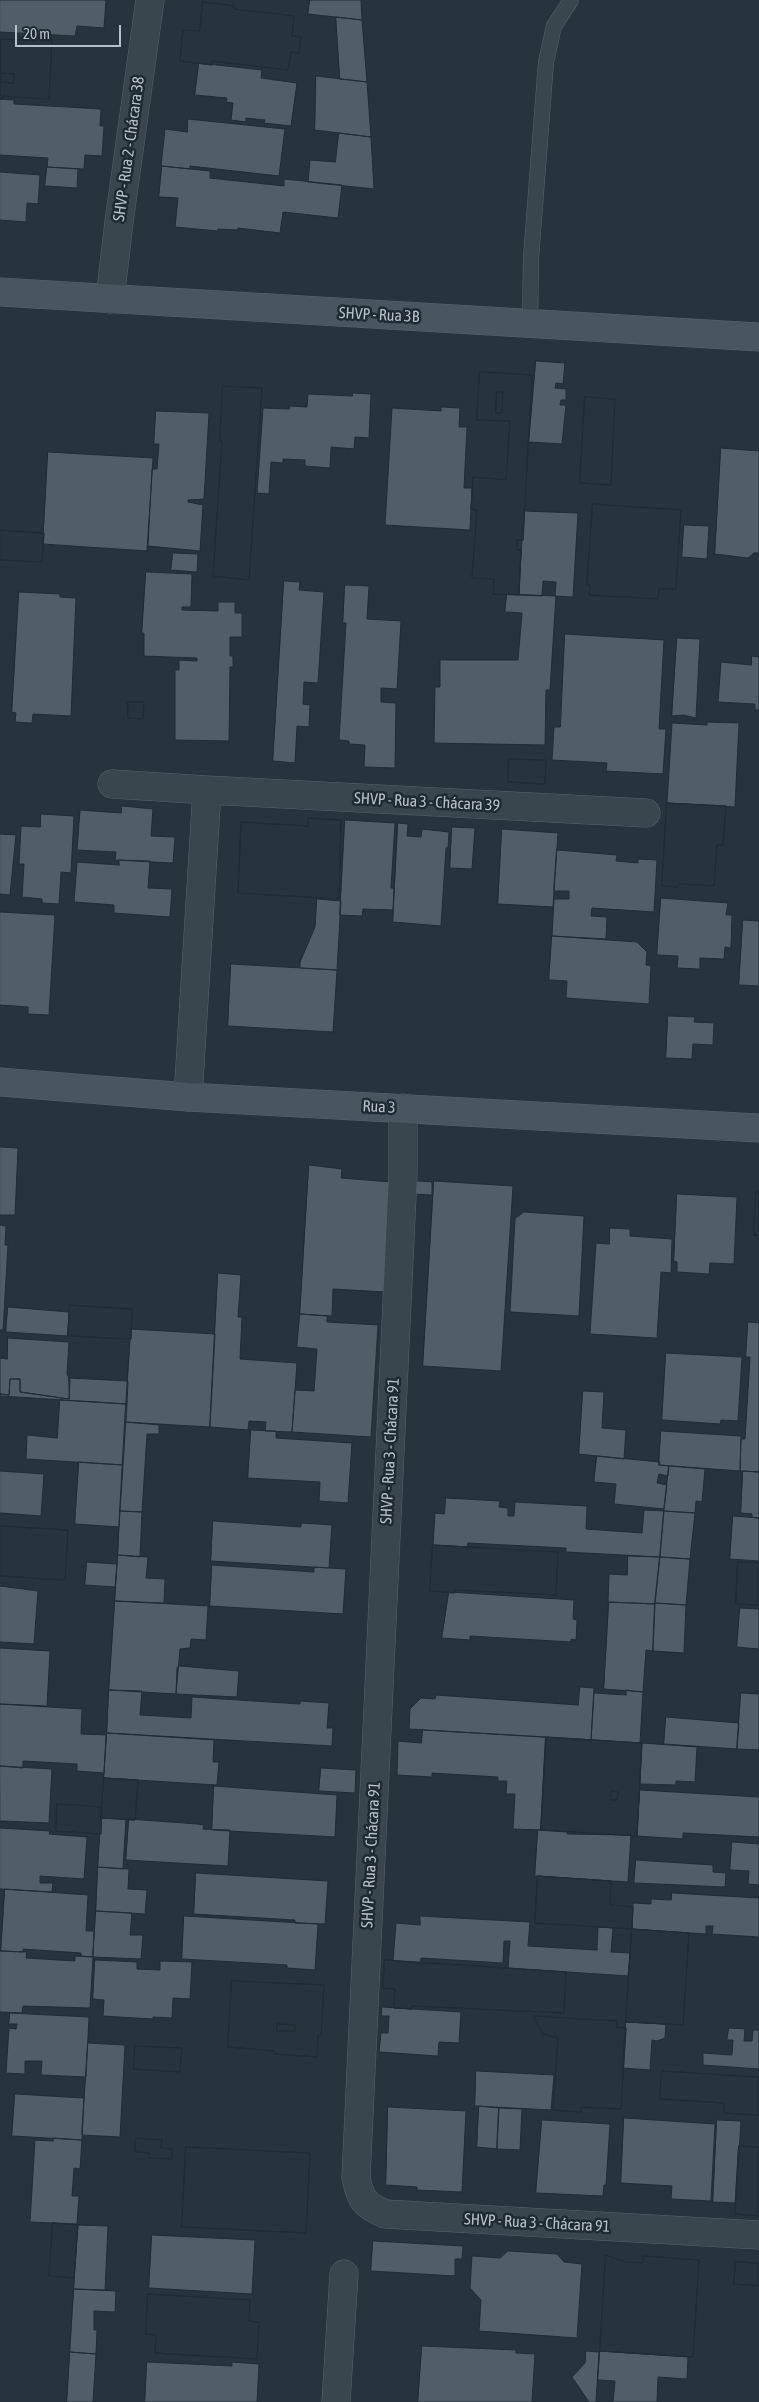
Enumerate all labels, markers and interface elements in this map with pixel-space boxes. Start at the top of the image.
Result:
scale bar [18,15,124,47]
text: 20 m [23,25,50,42]
street label: SHVP - Rua 2 - Chácara 38 [109,75,149,223]
street label: SHVP - Rua 3B [338,303,420,327]
street label: SHVP - Rua 3 - Chácara 39 [354,789,500,815]
street label: Rua 3 [362,1097,396,1117]
street label: SHVP - Rua 3 - Chácara 91 [377,1378,403,1524]
street label: SHVP - Rua 3 - Chácara 91 [358,1782,384,1928]
street label: SHVP - Rua 3 - Chácara 91 [464,2210,610,2236]

